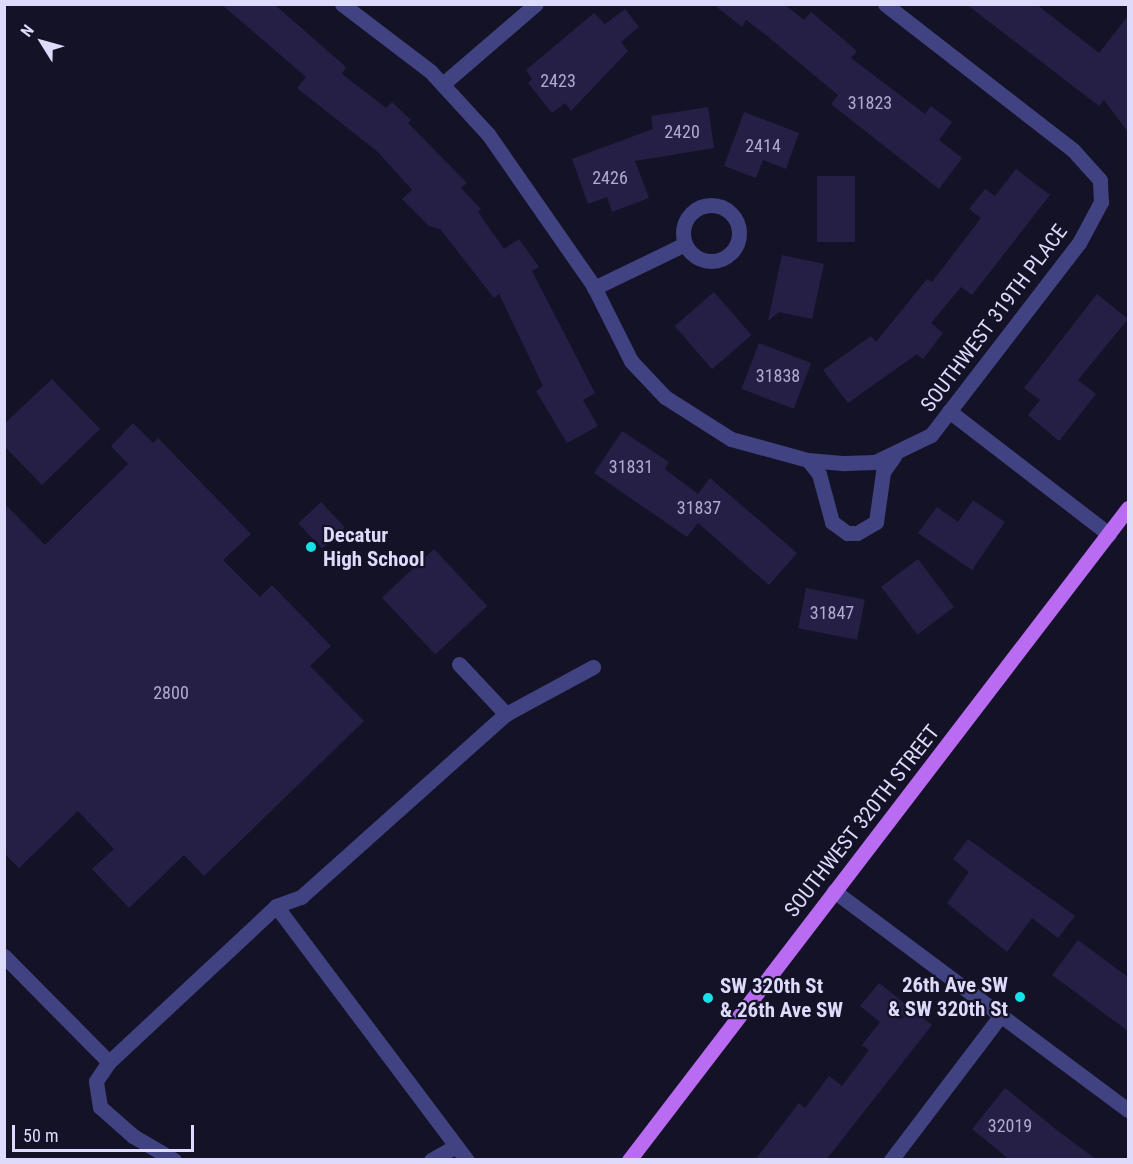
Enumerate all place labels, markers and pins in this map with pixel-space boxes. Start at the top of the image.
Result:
place label: Decatur High School [323,522,424,572]
marker: Decatur High School [304,540,318,554]
place label: 26th Ave SW & SW 320th St [888,972,1008,1022]
place label: SW 320th St & 26th Ave SW [720,973,843,1023]
marker: 26th Ave SW & SW 320th St [1013,990,1027,1004]
marker: SW 320th St & 26th Ave SW [701,991,715,1005]

